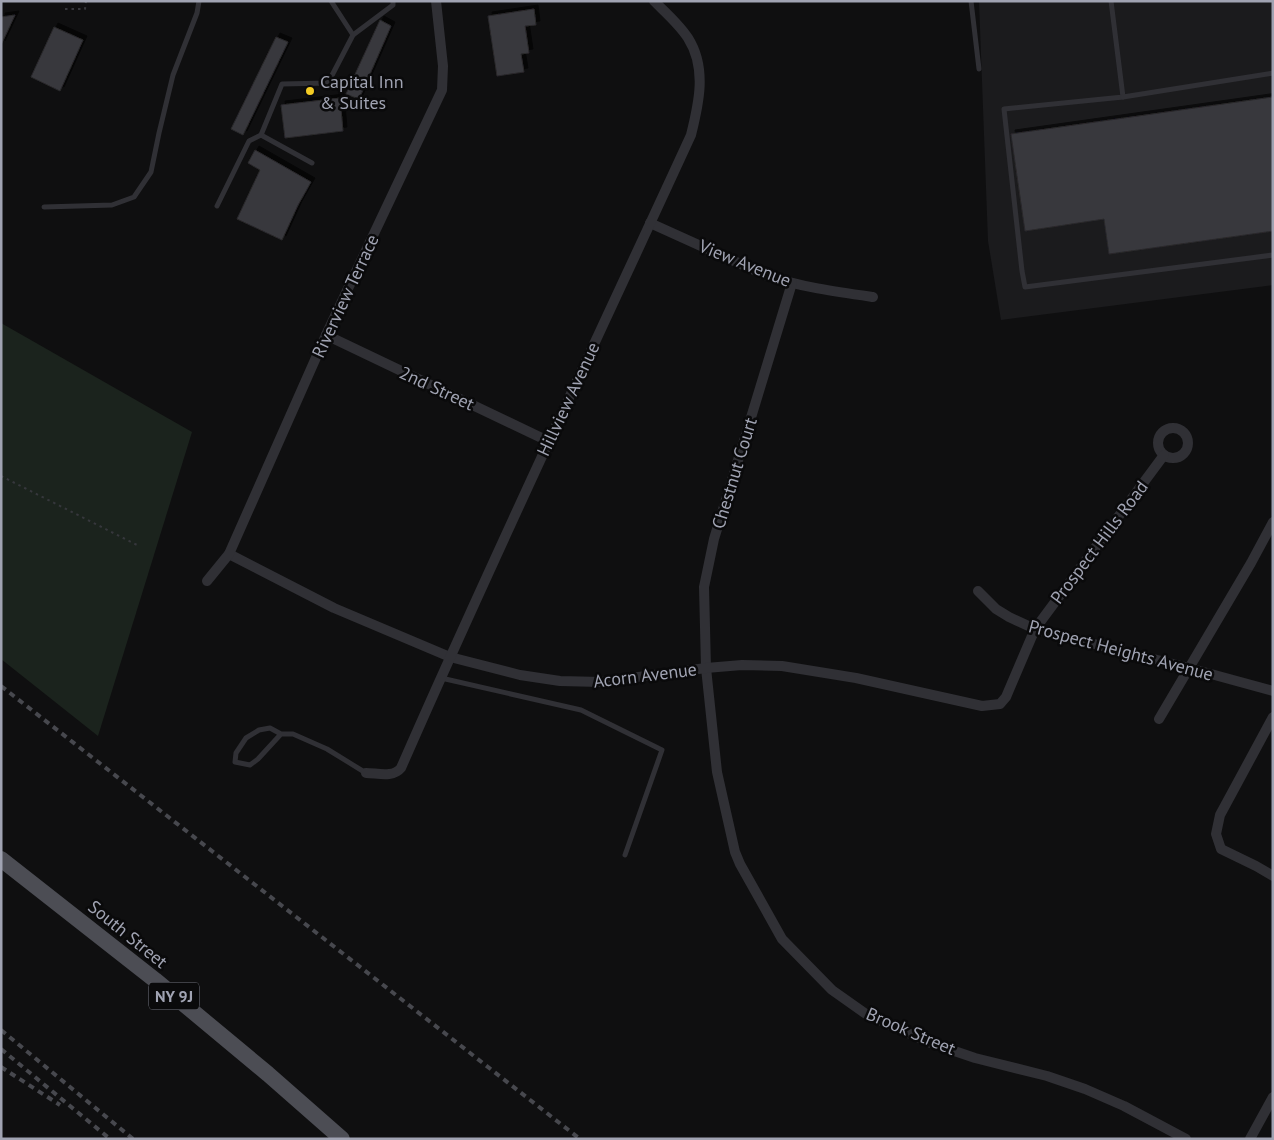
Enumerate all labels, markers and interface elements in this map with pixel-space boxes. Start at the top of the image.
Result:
place label: Capital Inn & Suites [320,70,403,114]
marker: Capital Inn & Suites [304,85,316,97]
street label: Riverview Terrace [306,231,384,361]
street label: View Avenue [695,234,794,292]
street label: Hillview Avenue [532,338,604,460]
street label: 2nd Street [396,361,478,415]
street label: Chestnut Court [706,415,762,531]
street label: Prospect Hills Road [1045,476,1153,608]
street label: Prospect Heights Avenue [1026,614,1216,686]
street label: Acorn Avenue [592,657,698,693]
street label: South Street [84,895,172,973]
road number: NY 9J [149,982,199,1009]
street label: Brook Street [863,1002,959,1060]

